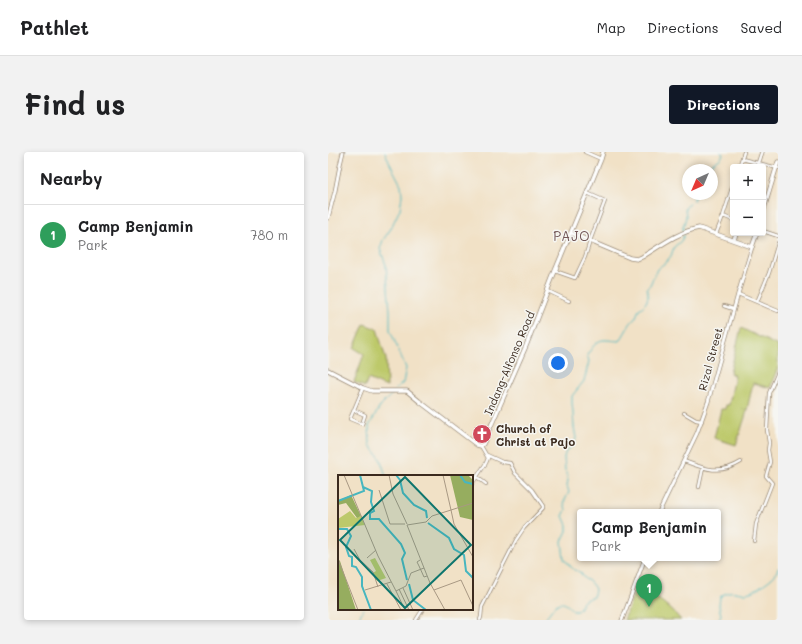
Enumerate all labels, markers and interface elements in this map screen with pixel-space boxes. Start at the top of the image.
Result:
text: Pathlet [20,15,89,40]
text: Map [597,18,625,37]
text: Directions [647,18,718,37]
text: Saved [740,18,782,37]
button: Directions [669,85,778,124]
text: Find us [24,86,125,122]
north arrow [682,164,718,200]
map controls [730,164,766,236]
button: + [730,164,766,200]
text: Nearby [40,167,102,189]
button: − [730,200,766,236]
text: Camp Benjamin [78,216,193,236]
text: 1 [50,226,56,243]
text: 780 m [250,226,288,243]
district label: PAJO [553,227,591,244]
text: Park [78,236,107,253]
street label: Indang-Alfonso Road [480,309,538,417]
street label: Rizal Street [694,326,726,392]
your location [548,353,568,373]
place label: Church of Christ at Pajo [496,421,575,449]
church icon: Church of Christ at Pajo [471,423,493,445]
inset map [338,475,473,610]
popup [577,509,721,561]
text: Camp Benjamin [591,517,707,537]
text: Park [591,537,621,554]
pin: 1 [636,574,662,607]

